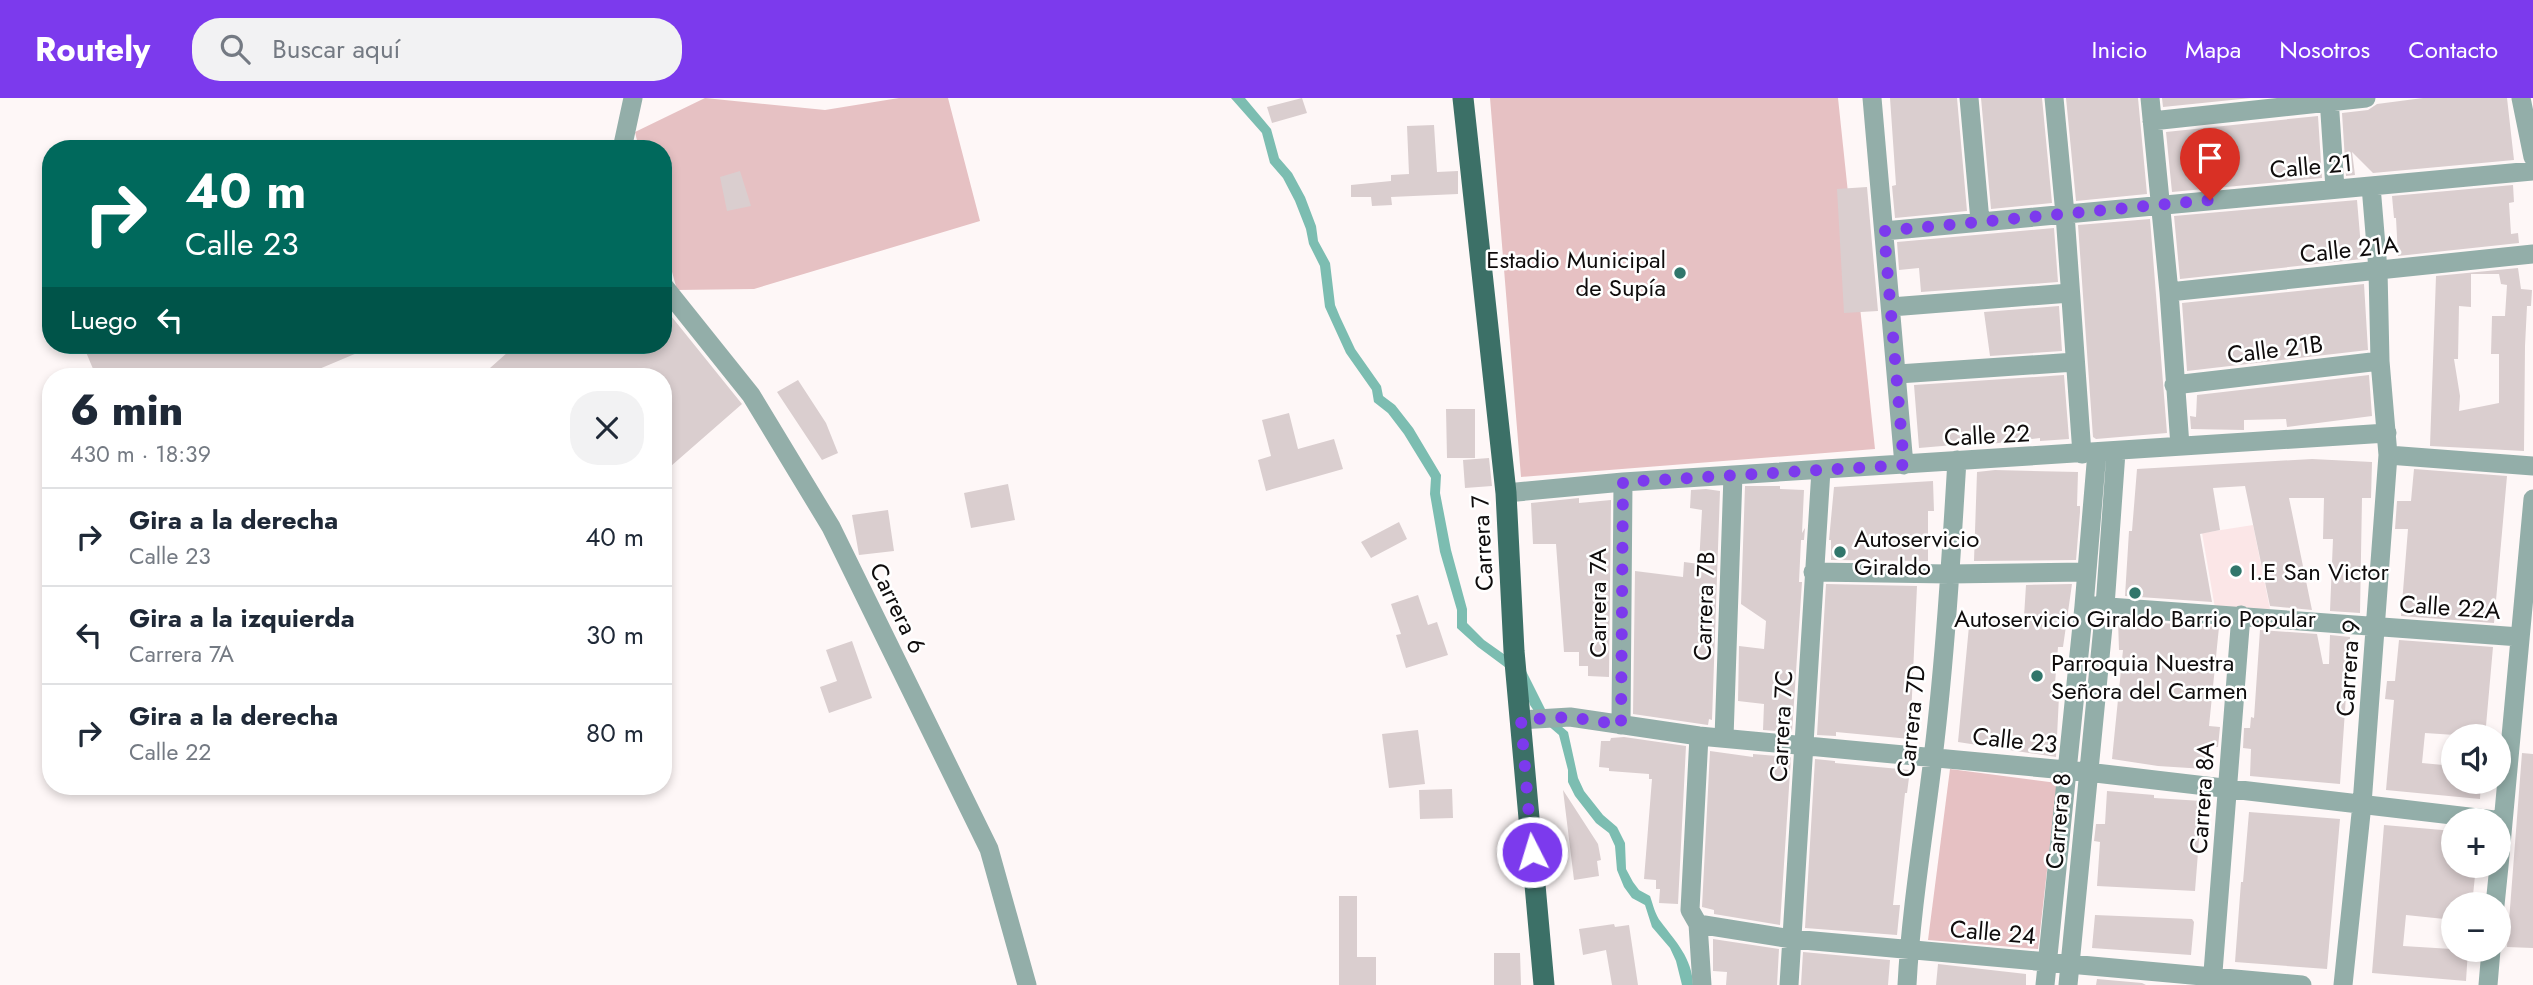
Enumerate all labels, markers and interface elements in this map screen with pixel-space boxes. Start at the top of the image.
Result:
search box [192,18,682,81]
text: Routely [35,26,150,73]
icon: search [216,30,254,68]
text: Buscar aquí [272,30,400,68]
text: Inicio [2092,32,2147,67]
text: Mapa [2185,32,2241,67]
text: Nosotros [2279,32,2370,67]
text: Contacto [2408,32,2498,67]
pin [2180,128,2240,200]
icon: arrive [2191,139,2229,177]
street label: Calle 21 [2268,145,2354,187]
text: 40 m [185,156,307,226]
icon: right [70,168,161,259]
text: Calle 23 [185,221,299,267]
street label: Calle 21A [2298,226,2400,272]
place label: Estadio Municipal de Supía [1486,242,1666,305]
marker: Estadio Municipal de Supía [1672,265,1688,281]
text: Luego [70,301,137,339]
icon: left [151,301,189,339]
street label: Calle 21B [2225,326,2325,372]
text: 6 min [70,380,183,441]
button: close [570,391,644,465]
street label: Calle 22 [1943,415,2031,455]
text: 430 m · 18:39 [70,437,211,471]
street label: Carrera 7 [1462,494,1502,592]
text: Gira a la derecha [129,501,338,539]
icon: right [70,518,108,556]
text: 40 m [585,518,644,556]
place label: Autoservicio Giraldo [1854,521,1979,584]
text: Calle 23 [129,539,211,573]
marker: Autoservicio Giraldo [1832,544,1848,560]
street label: Carrera 7A [1580,548,1615,658]
street label: Carrera 7B [1685,551,1723,661]
place label: I.E San Victor [2250,554,2389,589]
street label: Carrera 6 [861,557,935,659]
marker: I.E San Victor [2228,563,2244,579]
marker: Autoservicio Giraldo Barrio Popular [2127,585,2143,601]
street label: Calle 22A [2398,586,2502,628]
text: Gira a la izquierda [129,599,355,637]
place label: Autoservicio Giraldo Barrio Popular [1954,601,2317,636]
icon: left [70,616,108,654]
text: 30 m [586,616,644,654]
street label: Carrera 9 [2327,618,2369,718]
text: Carrera 7A [129,637,234,671]
place label: Parroquia Nuestra Señora del Carmen [2051,645,2248,708]
street label: Carrera 7D [1888,663,1934,779]
marker: Parroquia Nuestra Señora del Carmen [2029,668,2045,684]
street label: Carrera 7C [1761,669,1801,783]
text: Gira a la derecha [129,697,338,735]
icon: right [70,714,108,752]
text: 80 m [586,714,644,752]
street label: Calle 23 [1971,718,2059,762]
map controls [2441,724,2511,962]
button: sound [2441,724,2511,794]
text: Calle 22 [129,735,211,769]
street label: Carrera 8A [2181,741,2223,855]
street label: Carrera 8 [2036,771,2080,871]
button: + [2441,808,2511,878]
position arrow [1495,815,1569,889]
button: − [2441,892,2511,962]
street label: Calle 24 [1949,911,2037,953]

